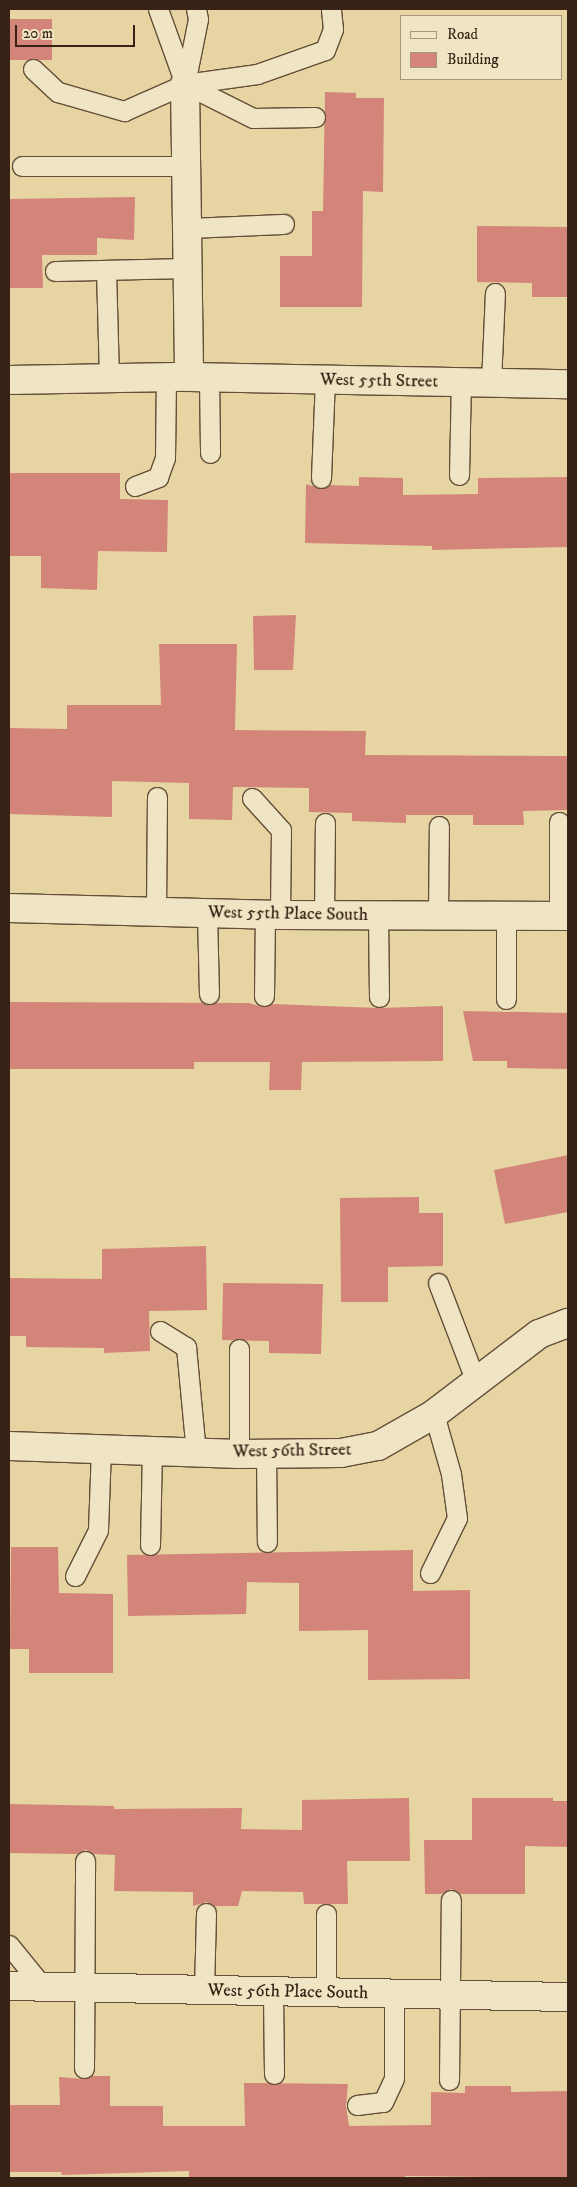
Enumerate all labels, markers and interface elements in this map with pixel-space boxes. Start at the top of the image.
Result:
scale bar [18,15,138,47]
legend [400,15,562,80]
text: 20 m [23,24,53,43]
text: Road [447,25,478,44]
text: Building [447,50,499,69]
street label: West 55th Street [320,369,438,393]
street label: West 55th Place South [208,902,368,926]
street label: West 56th Street [232,1439,352,1463]
street label: West 56th Place South [207,1980,369,2004]

